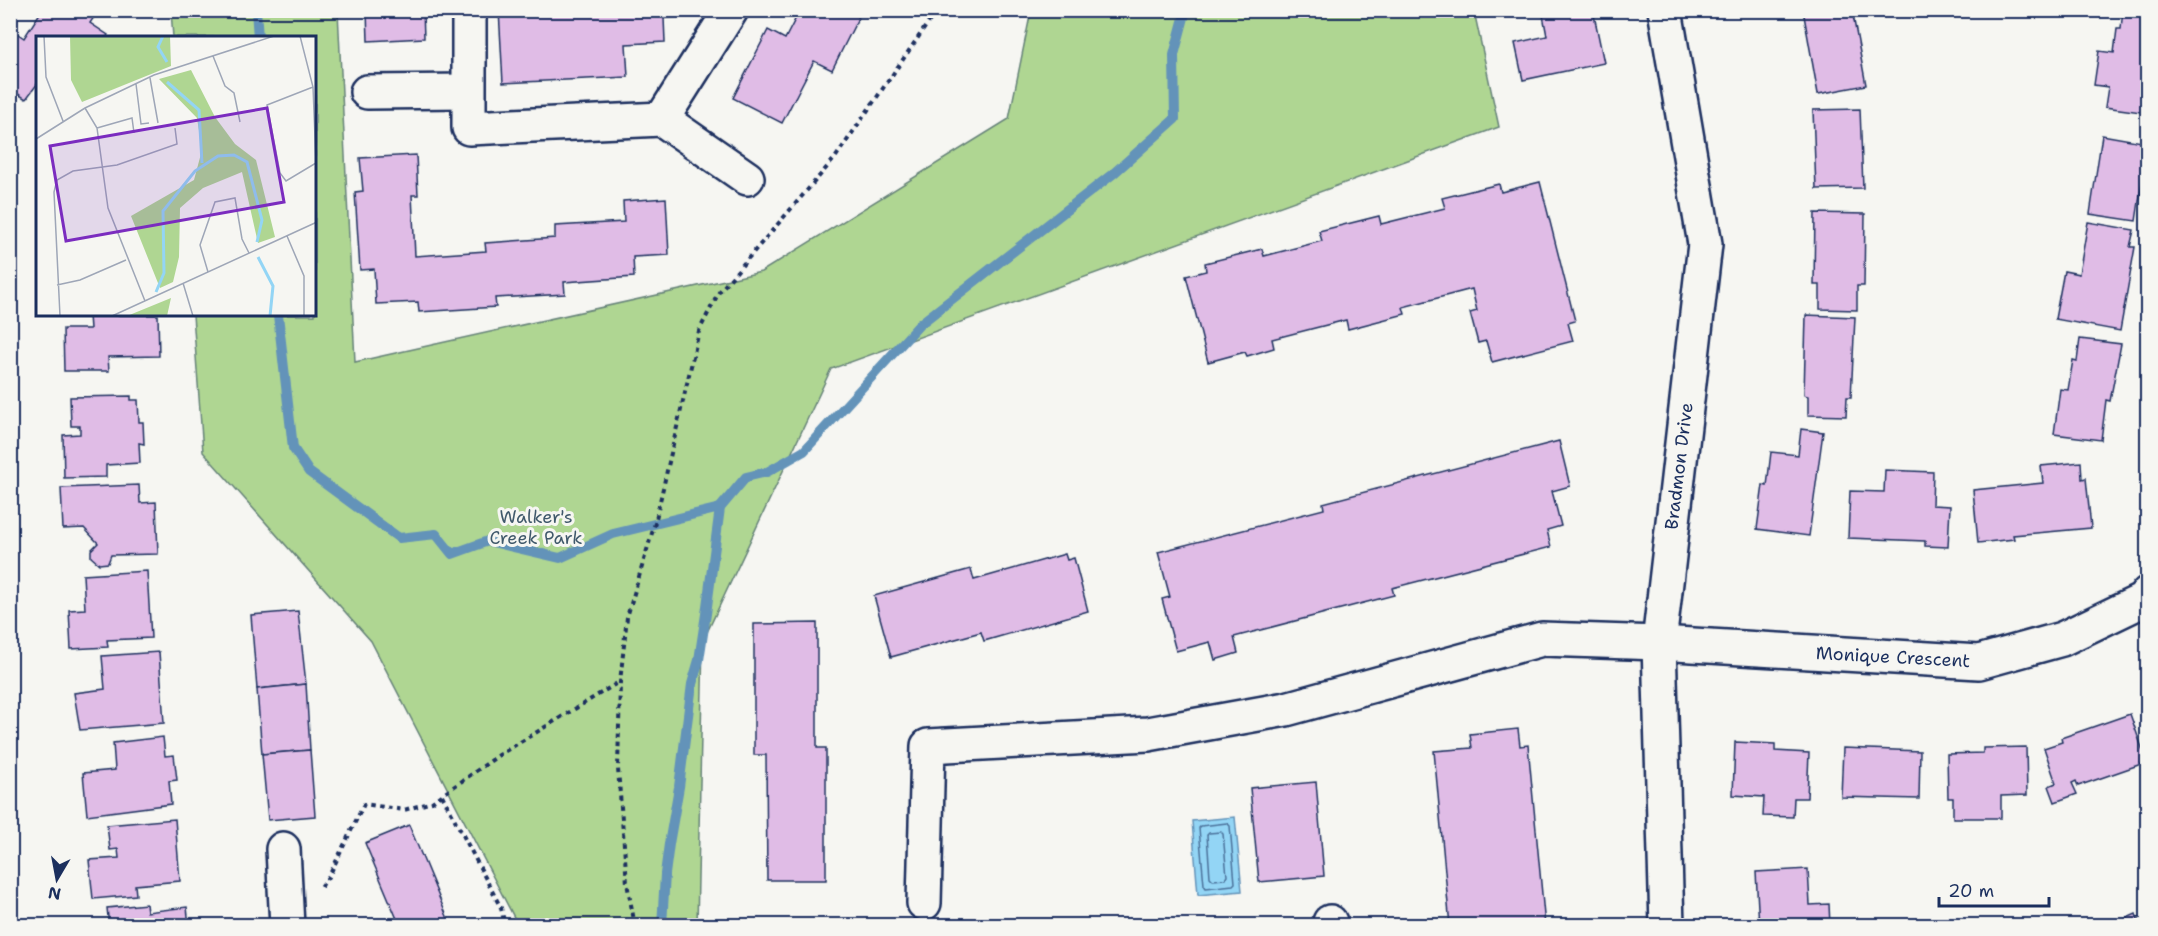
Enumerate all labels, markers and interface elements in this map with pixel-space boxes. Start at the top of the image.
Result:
inset map [36,36,316,316]
street label: Bradmon Drive [1659,401,1699,531]
park label: Walker's Creek Park [489,505,583,550]
street label: Monique Crescent [1815,641,1971,673]
north arrow [27,849,87,909]
scale bar [1939,870,2048,908]
text: 20 m [1948,879,1994,903]
text: N [46,882,63,905]

